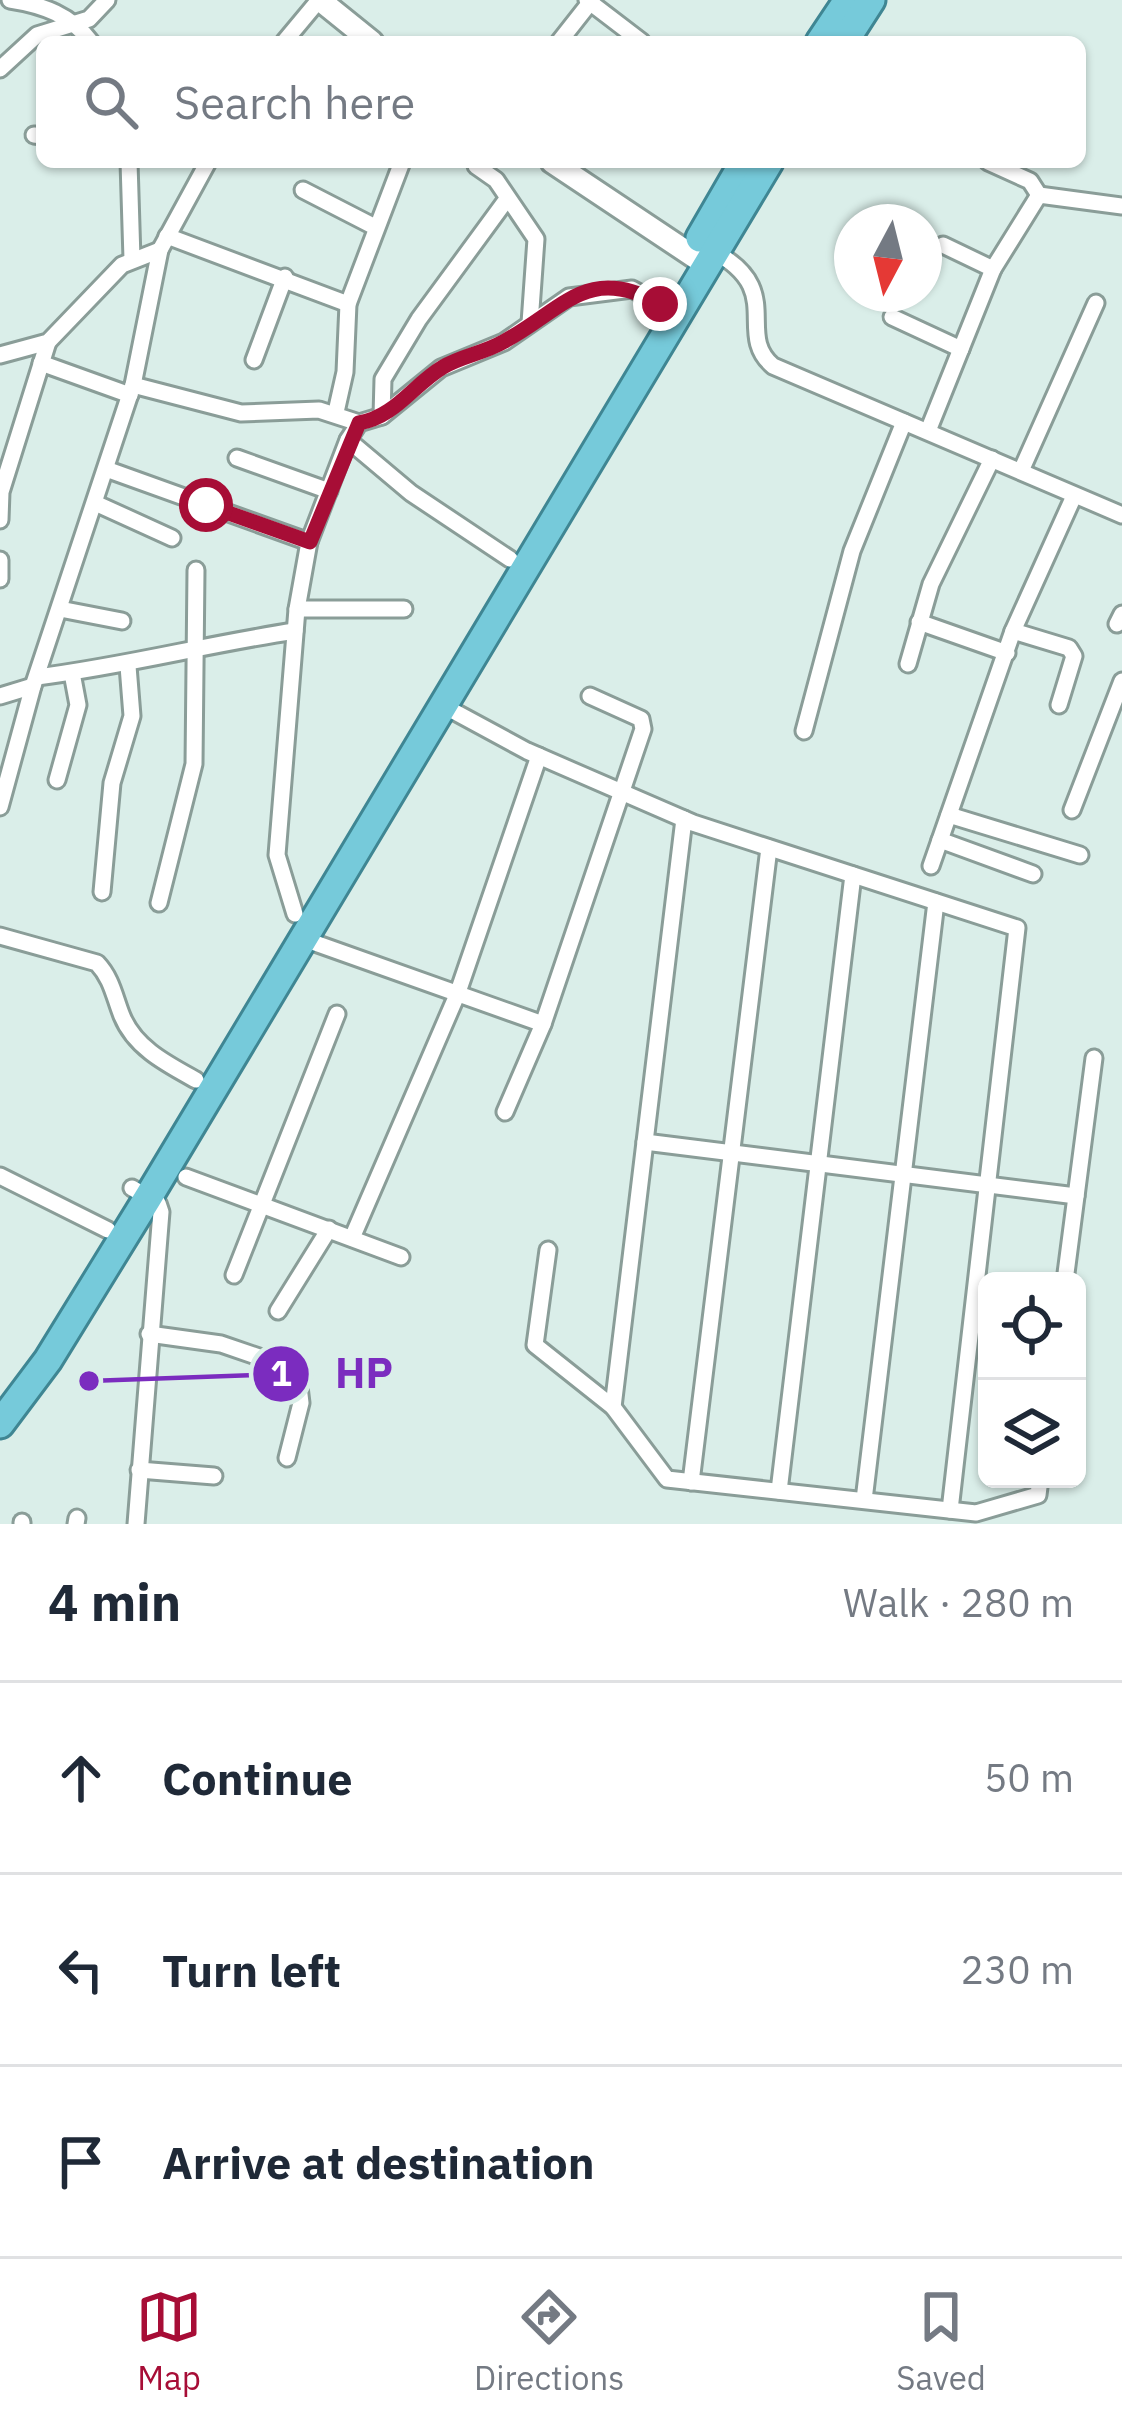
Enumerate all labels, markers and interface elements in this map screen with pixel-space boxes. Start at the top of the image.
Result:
search box [36,36,1086,168]
icon: search [78,69,144,135]
text: Search here [174,73,415,131]
north arrow [834,204,942,312]
route end [633,277,687,331]
route start [179,478,233,532]
map controls [978,1272,1086,1488]
button: locate [978,1272,1086,1380]
callout: HP [251,1335,417,1413]
text: HP [335,1345,393,1400]
text: 1 [270,1349,292,1396]
button: layers [978,1380,1086,1488]
text: 4 min [48,1569,181,1635]
text: Walk · 280 m [843,1577,1074,1628]
icon: ahead [48,1745,114,1811]
text: Continue [162,1749,353,1807]
text: 50 m [984,1752,1074,1803]
icon: left [48,1937,114,2003]
text: Turn left [162,1941,341,1999]
text: 230 m [961,1944,1074,1995]
icon: arrive [48,2129,114,2195]
text: Arrive at destination [162,2133,595,2191]
tab: Map [136,2284,202,2399]
tab: Directions [474,2284,624,2399]
tab: Saved [896,2284,986,2399]

